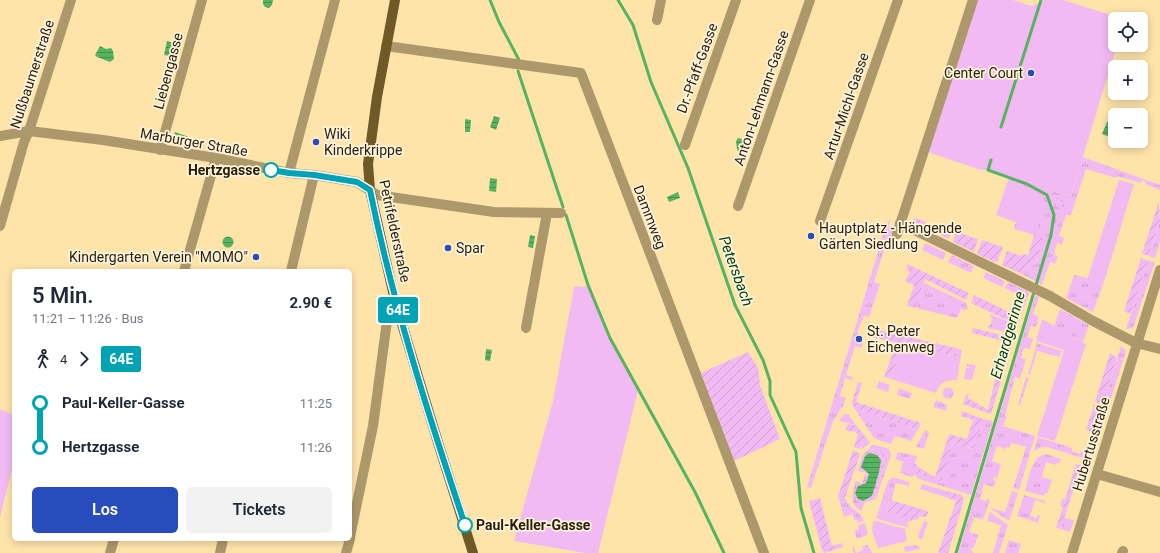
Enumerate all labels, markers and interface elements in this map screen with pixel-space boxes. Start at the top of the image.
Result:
map controls [1108,12,1148,148]
button: locate [1108,12,1148,52]
street label: Nußbaumerstraße [7,18,57,130]
street label: Dr.-Pfaff-Gasse [673,21,721,115]
street label: Anton-Lehmann-Gasse [730,28,792,168]
street label: Liebengasse [150,31,186,111]
street label: Artur-Michl-Gasse [820,50,872,162]
button: + [1108,60,1148,100]
place label: Center Court [944,65,1023,81]
marker: Center Court [1026,68,1036,78]
button: − [1108,108,1148,148]
street label: Marburger Straße [139,125,249,159]
place label: Wiki Kinderkrippe [324,126,402,158]
marker: Wiki Kinderkrippe [311,137,321,147]
place label: Hertzgasse [188,162,260,178]
marker: Hertzgasse [263,162,279,178]
street label: Petrifelderstraße [376,178,414,284]
street label: Dammweg [630,183,670,251]
place label: Hauptplatz - Hängende Gärten Siedlung [819,220,962,252]
marker: Hauptplatz - Hängende Gärten Siedlung [806,231,816,241]
water label: Petersbach [715,233,757,309]
place label: Spar [456,240,485,256]
marker: Spar [443,243,453,253]
place label: Kindergarten Verein "MOMO" [69,249,248,265]
marker: Kindergarten Verein "MOMO" [251,252,261,262]
text: 5 Min. [32,283,94,308]
water label: Erhardgerinne [987,289,1029,381]
text: 2.90 € [289,294,332,312]
line badge: 64E [375,297,421,323]
text: 64E [386,302,410,318]
text: 11:21 – 11:26 · Bus [32,311,144,326]
place label: St. Peter Eichenweg [867,323,934,355]
marker: St. Peter Eichenweg [854,334,864,344]
icon: walk [32,348,54,370]
icon: forward [73,348,95,370]
text: 64E [109,351,133,367]
text: 4 [60,352,67,367]
text: Paul-Keller-Gasse [62,394,185,412]
street label: Hubertusstraße [1069,395,1113,493]
text: 11:25 [300,396,332,411]
text: Hertzgasse [62,438,139,456]
text: 11:26 [300,440,332,455]
button: Los [32,487,178,533]
button: Tickets [186,487,332,533]
marker: Paul-Keller-Gasse [457,517,473,533]
place label: Paul-Keller-Gasse [476,517,591,533]

